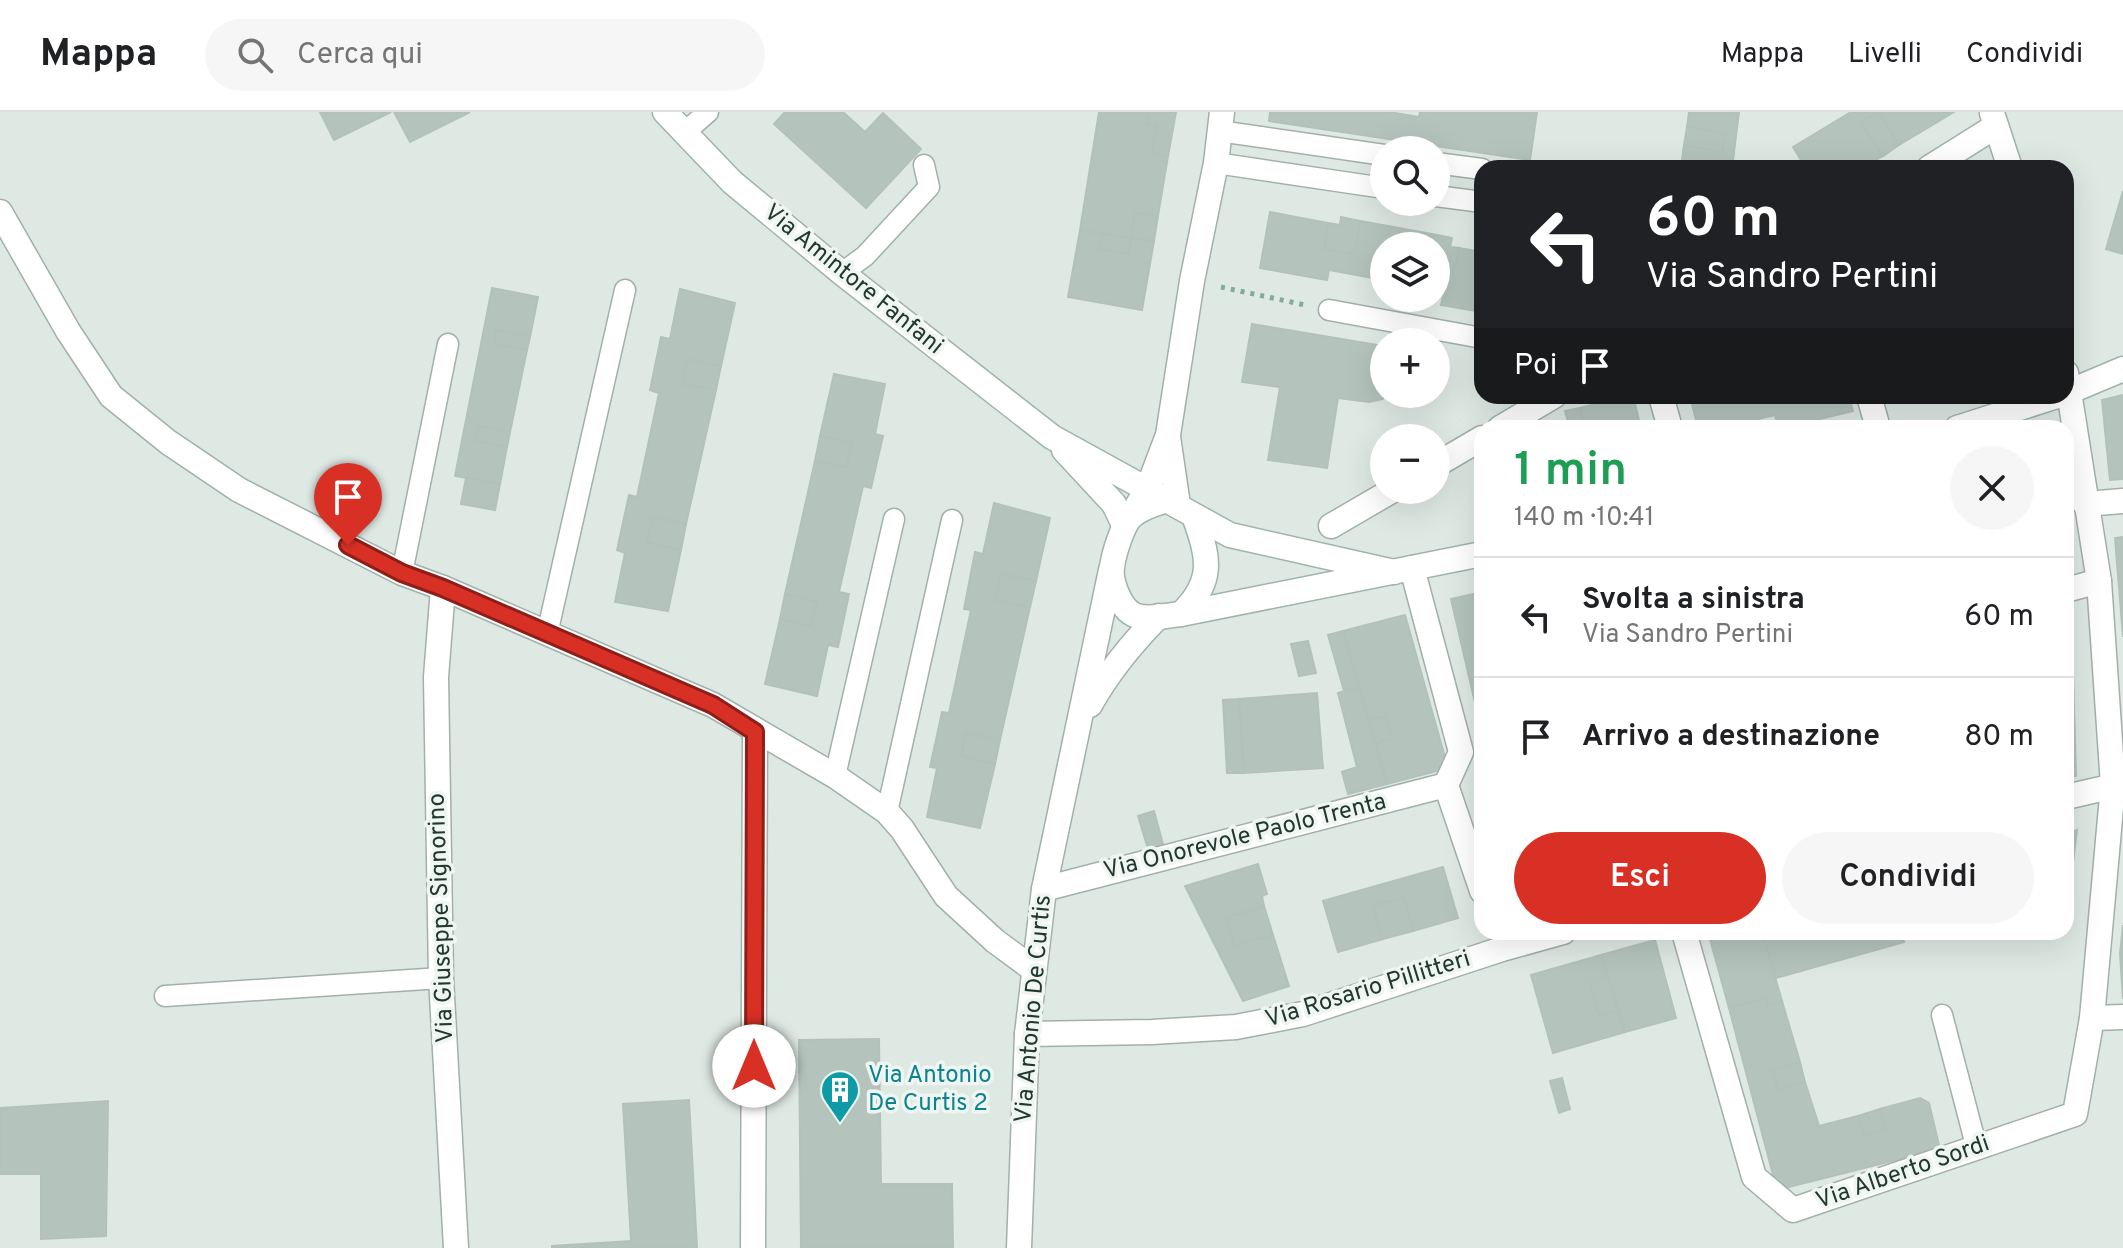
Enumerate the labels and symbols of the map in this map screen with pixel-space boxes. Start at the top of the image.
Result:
street label: Via Amintore Fanfani [757,198,949,362]
pin [314,463,382,545]
street label: Via Onorevole Paolo Trenta [1101,787,1389,887]
street label: Via Giuseppe Signorino [423,792,461,1044]
street label: Via Antonio De Curtis [1009,894,1059,1124]
street label: Via Rosario Pillitteri [1262,945,1474,1035]
position arrow [712,1024,796,1108]
place label: Via Antonio De Curtis 2 [868,1061,992,1119]
building icon: Via Antonio De Curtis 2 [819,1069,861,1124]
street label: Via Alberto Sordi [1812,1129,1994,1217]

